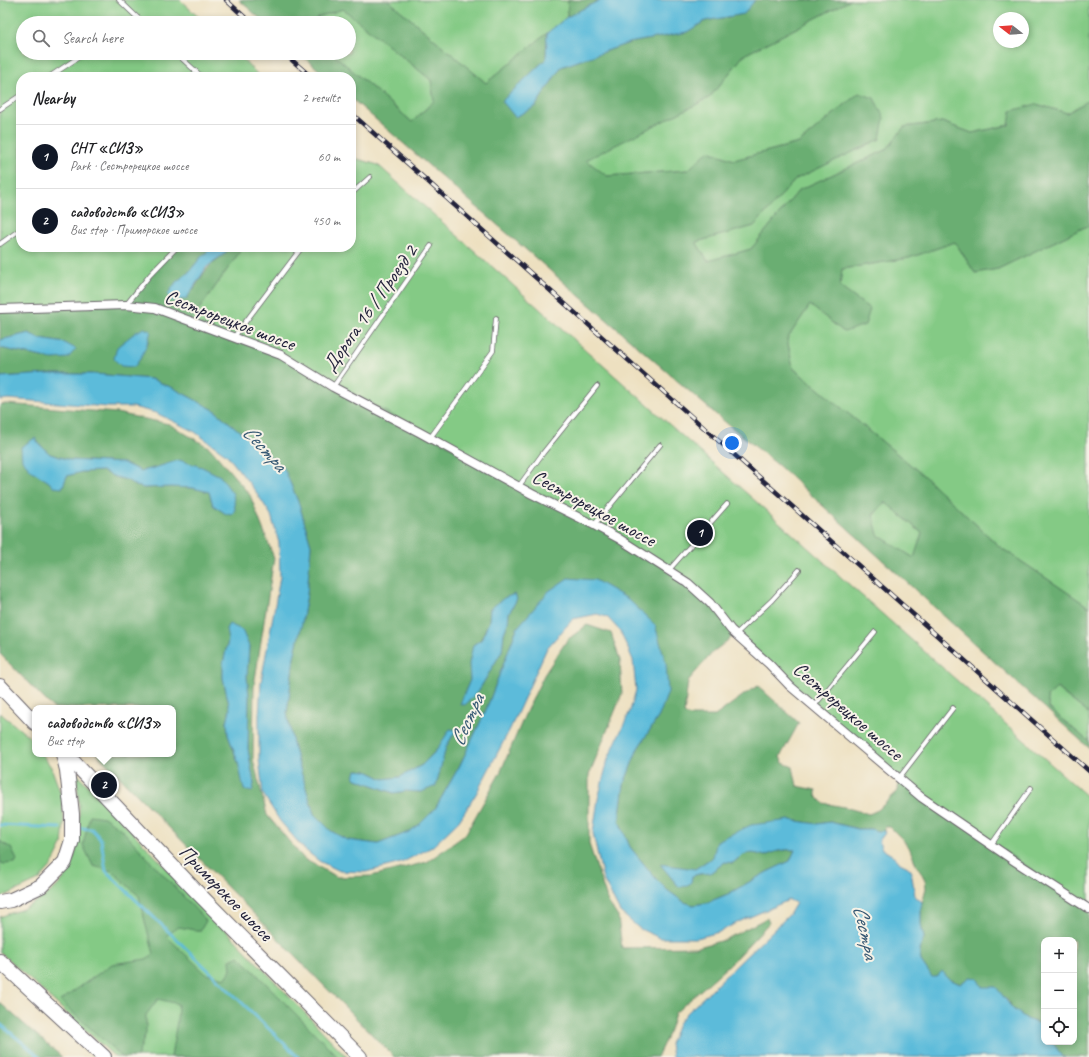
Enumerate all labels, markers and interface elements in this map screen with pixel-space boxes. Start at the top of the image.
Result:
north arrow [993,12,1029,48]
search box [16,16,356,60]
icon: search [30,27,52,49]
text: Search here [62,29,123,48]
text: Nearby [32,88,75,109]
text: 2 results [302,90,340,106]
text: СНТ «СИЗ» [70,139,143,158]
text: 1 [42,149,48,165]
text: 60 m [318,149,340,165]
text: Park · Сестрорецкое шоссе [70,158,189,174]
text: садоводство «СИЗ» [70,203,184,222]
text: 2 [42,213,48,229]
text: 450 m [312,213,340,229]
text: Bus stop · Приморское шоссе [70,222,197,238]
street label: Дорога 16 / Проезд 2 [317,238,424,376]
street label: Сестрорецкое шоссе [161,284,300,357]
water label: Сестра [237,419,294,479]
your location [722,433,742,453]
street label: Сестрорецкое шоссе [528,464,661,553]
pin: 1 [687,518,713,548]
street label: Сестрорецкое шоссе [788,657,909,766]
water label: Сестра [444,688,491,750]
popup [32,705,176,757]
text: садоводство «СИЗ» [47,714,161,733]
text: Bus stop [47,733,84,749]
pin: 2 [91,770,117,800]
street label: Приморское шоссе [174,840,279,948]
water label: Сестра [848,903,885,963]
map controls [1041,937,1077,1045]
button: + [1041,937,1077,973]
button: − [1041,973,1077,1009]
button: locate [1041,1009,1077,1045]

